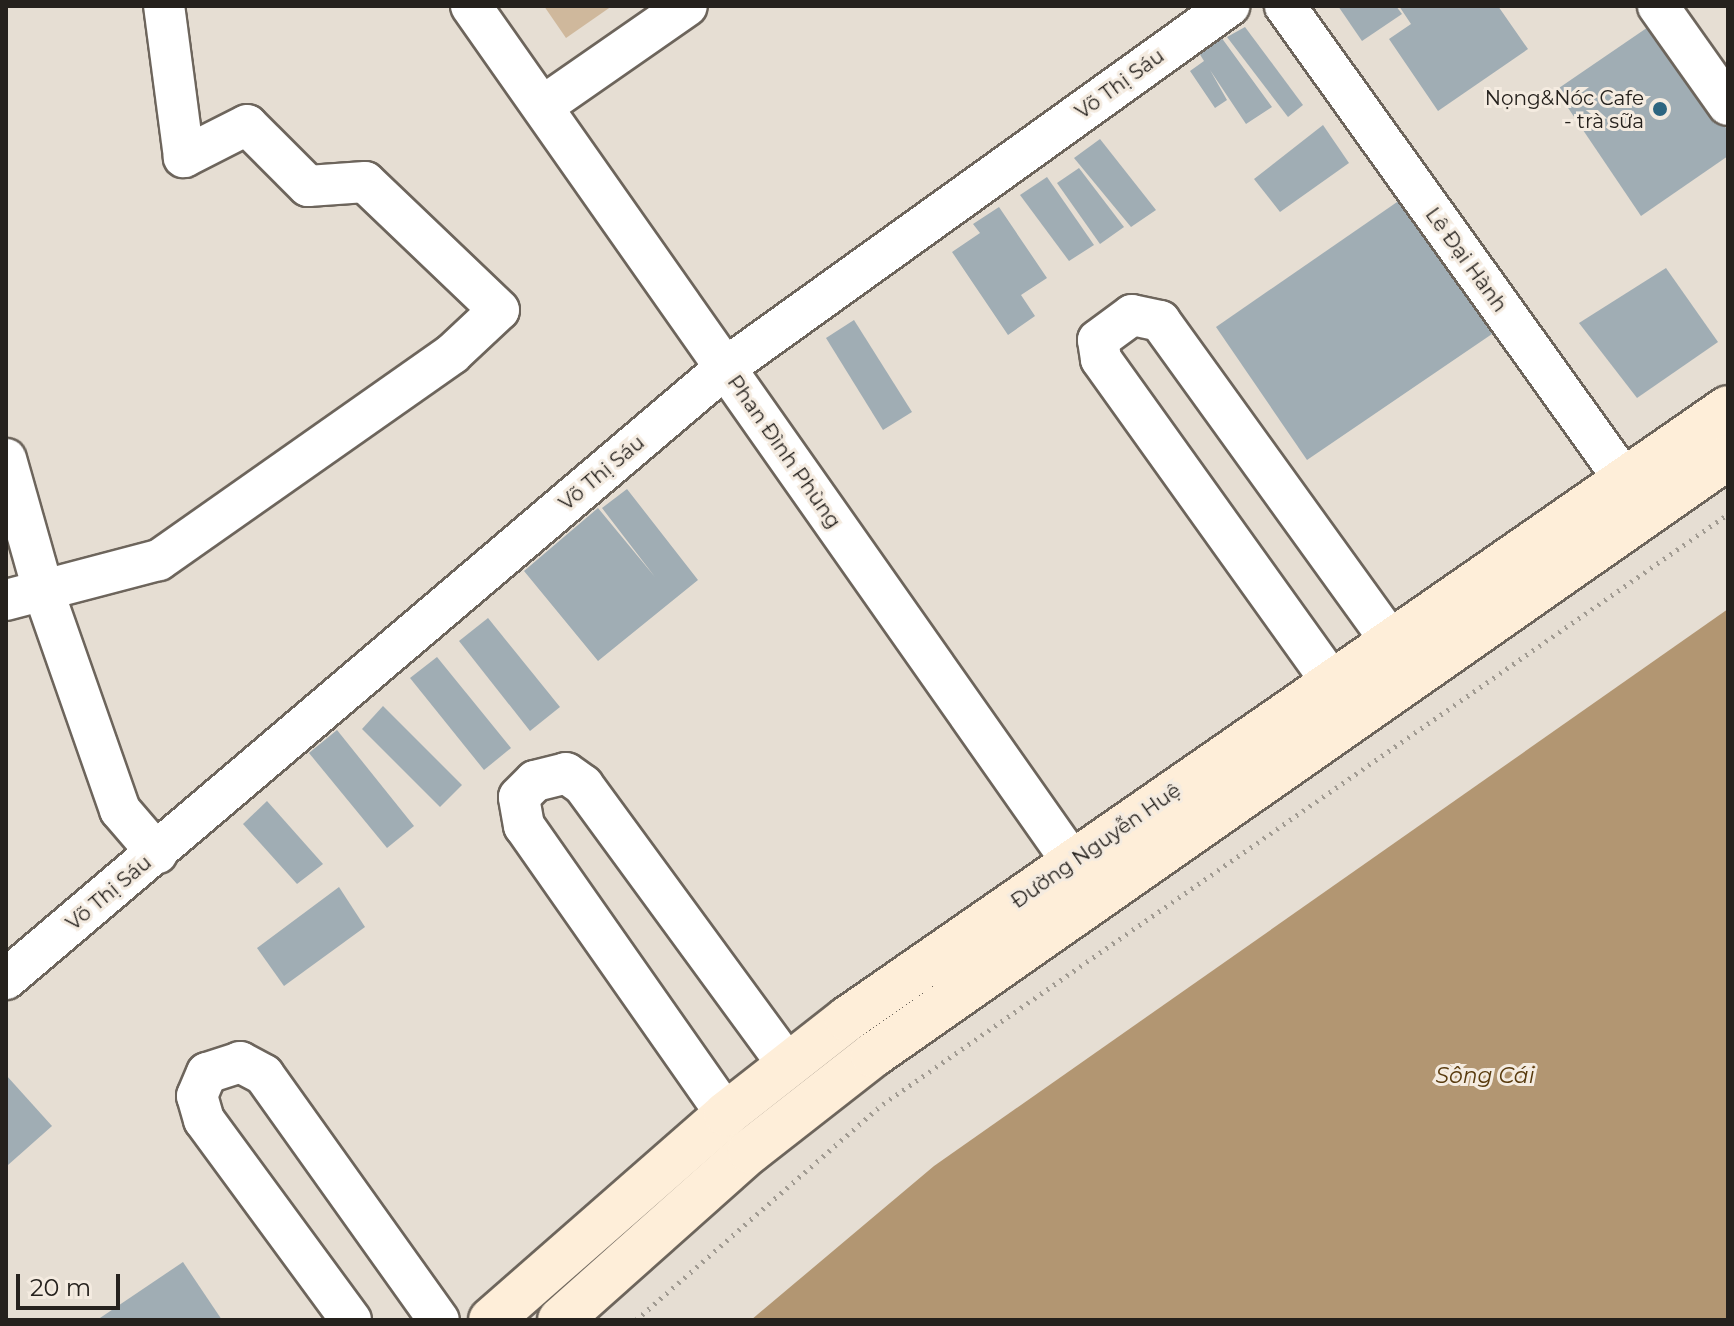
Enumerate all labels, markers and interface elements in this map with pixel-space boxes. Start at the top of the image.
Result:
street label: Võ Thị Sáu [1071,44,1169,124]
place label: Nọng&Nóc Cafe - trà sữa [1485,86,1644,133]
marker: Nọng&Nóc Cafe - trà sữa [1651,100,1669,118]
street label: Lê Đại Hành [1420,203,1512,317]
street label: Phan Đình Phùng [722,371,846,533]
street label: Võ Thị Sáu [555,430,649,516]
street label: Đường Nguyễn Huệ [1007,778,1185,914]
street label: Võ Thị Sáu [62,850,156,936]
water label: Sông Cái [1435,1063,1535,1089]
scale bar [20,1258,124,1308]
text: 20 m [30,1273,91,1302]

